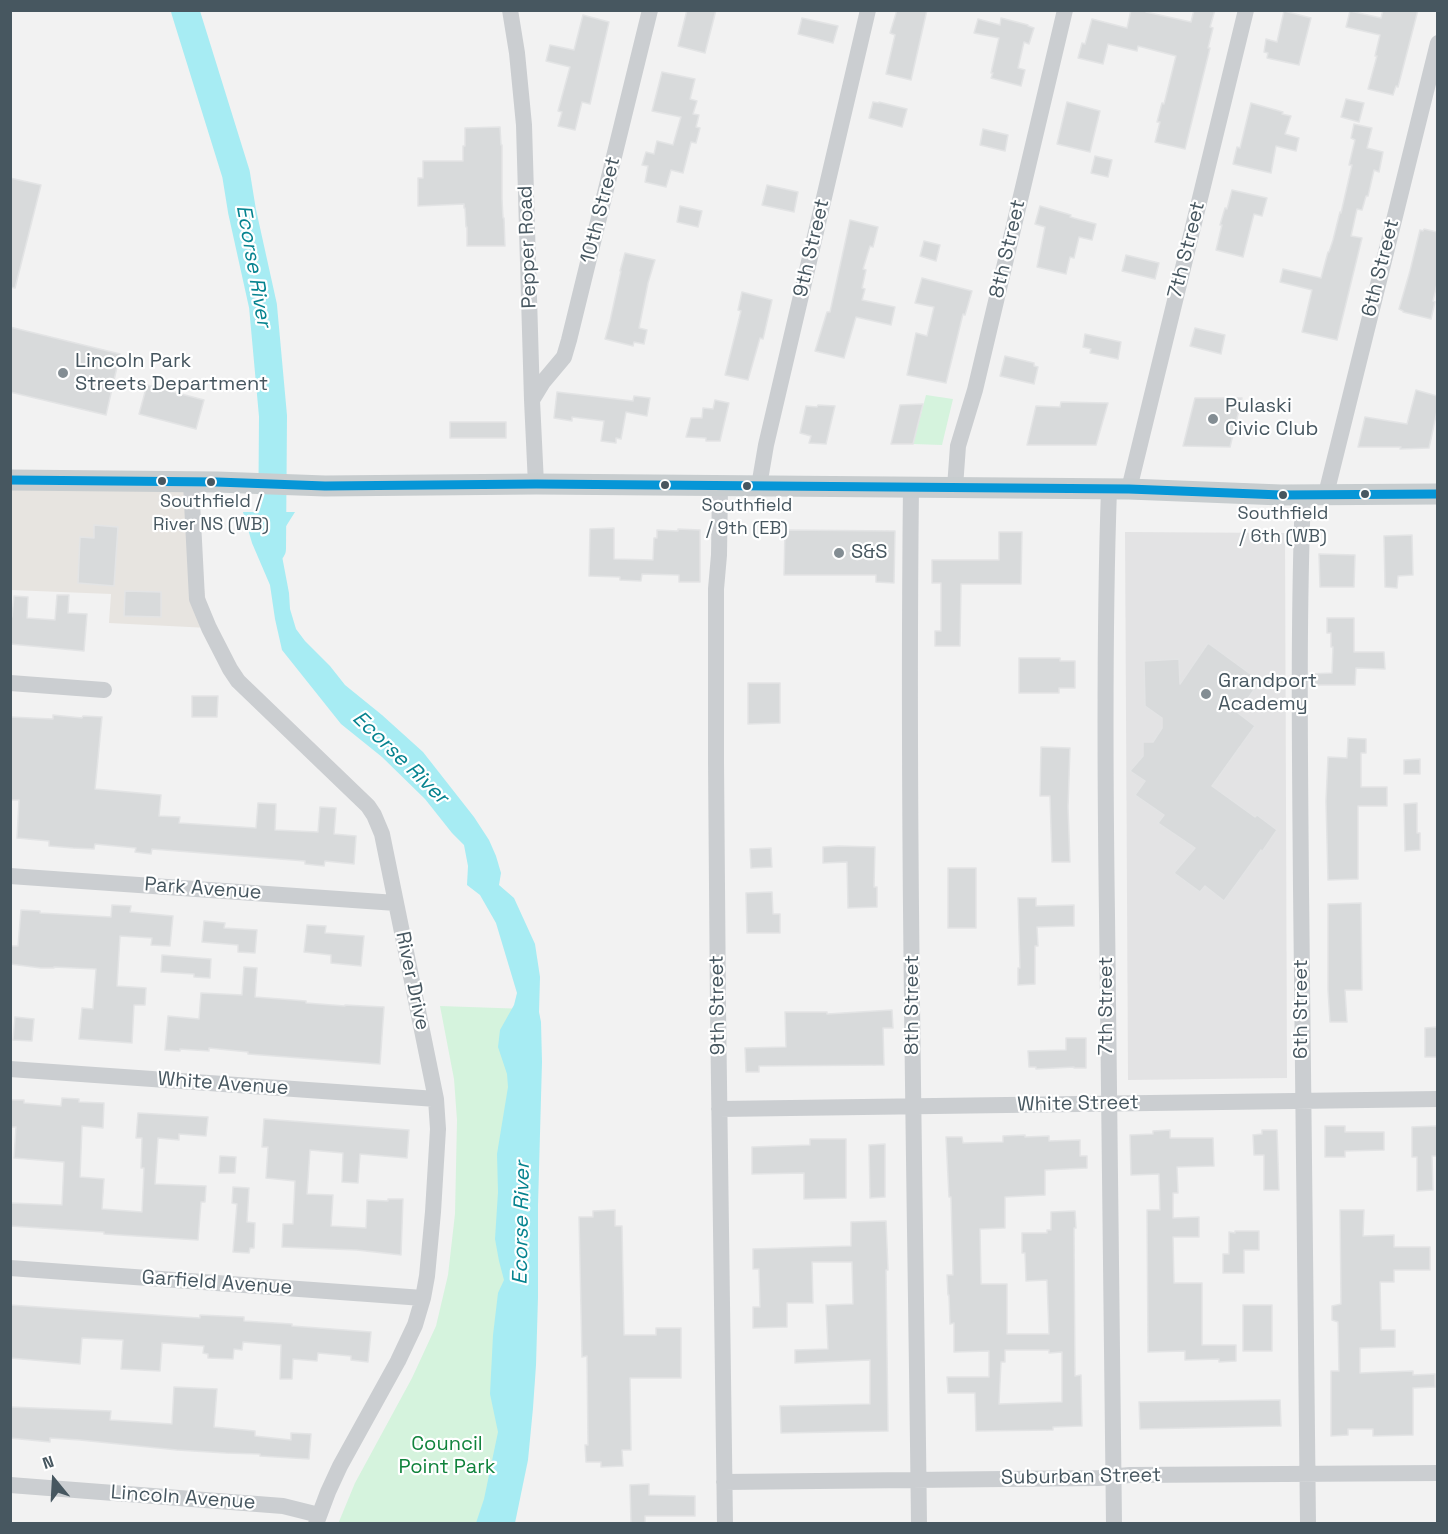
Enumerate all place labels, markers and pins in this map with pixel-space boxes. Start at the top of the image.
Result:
place label: Lincoln Park Streets Department [75,350,268,397]
marker: Lincoln Park Streets Department [56,366,70,380]
place label: Pulaski Civic Club [1225,395,1318,442]
marker: Pulaski Civic Club [1206,412,1220,426]
unlabelled marker [156,475,168,487]
marker: Southfield / River NS (WB) [205,476,217,488]
unlabelled marker [659,479,671,491]
marker: Southfield / 9th (EB) [741,480,753,492]
unlabelled marker [1359,488,1371,500]
marker: Southfield / 6th (WB) [1277,489,1289,501]
place label: Southfield / River NS (WB) [153,491,269,534]
place label: Southfield / 9th (EB) [702,495,792,538]
place label: Southfield / 6th (WB) [1238,503,1328,546]
place label: S&S [851,541,888,565]
marker: S&S [832,546,846,560]
place label: Grandport Academy [1218,670,1317,717]
marker: Grandport Academy [1199,687,1213,701]

